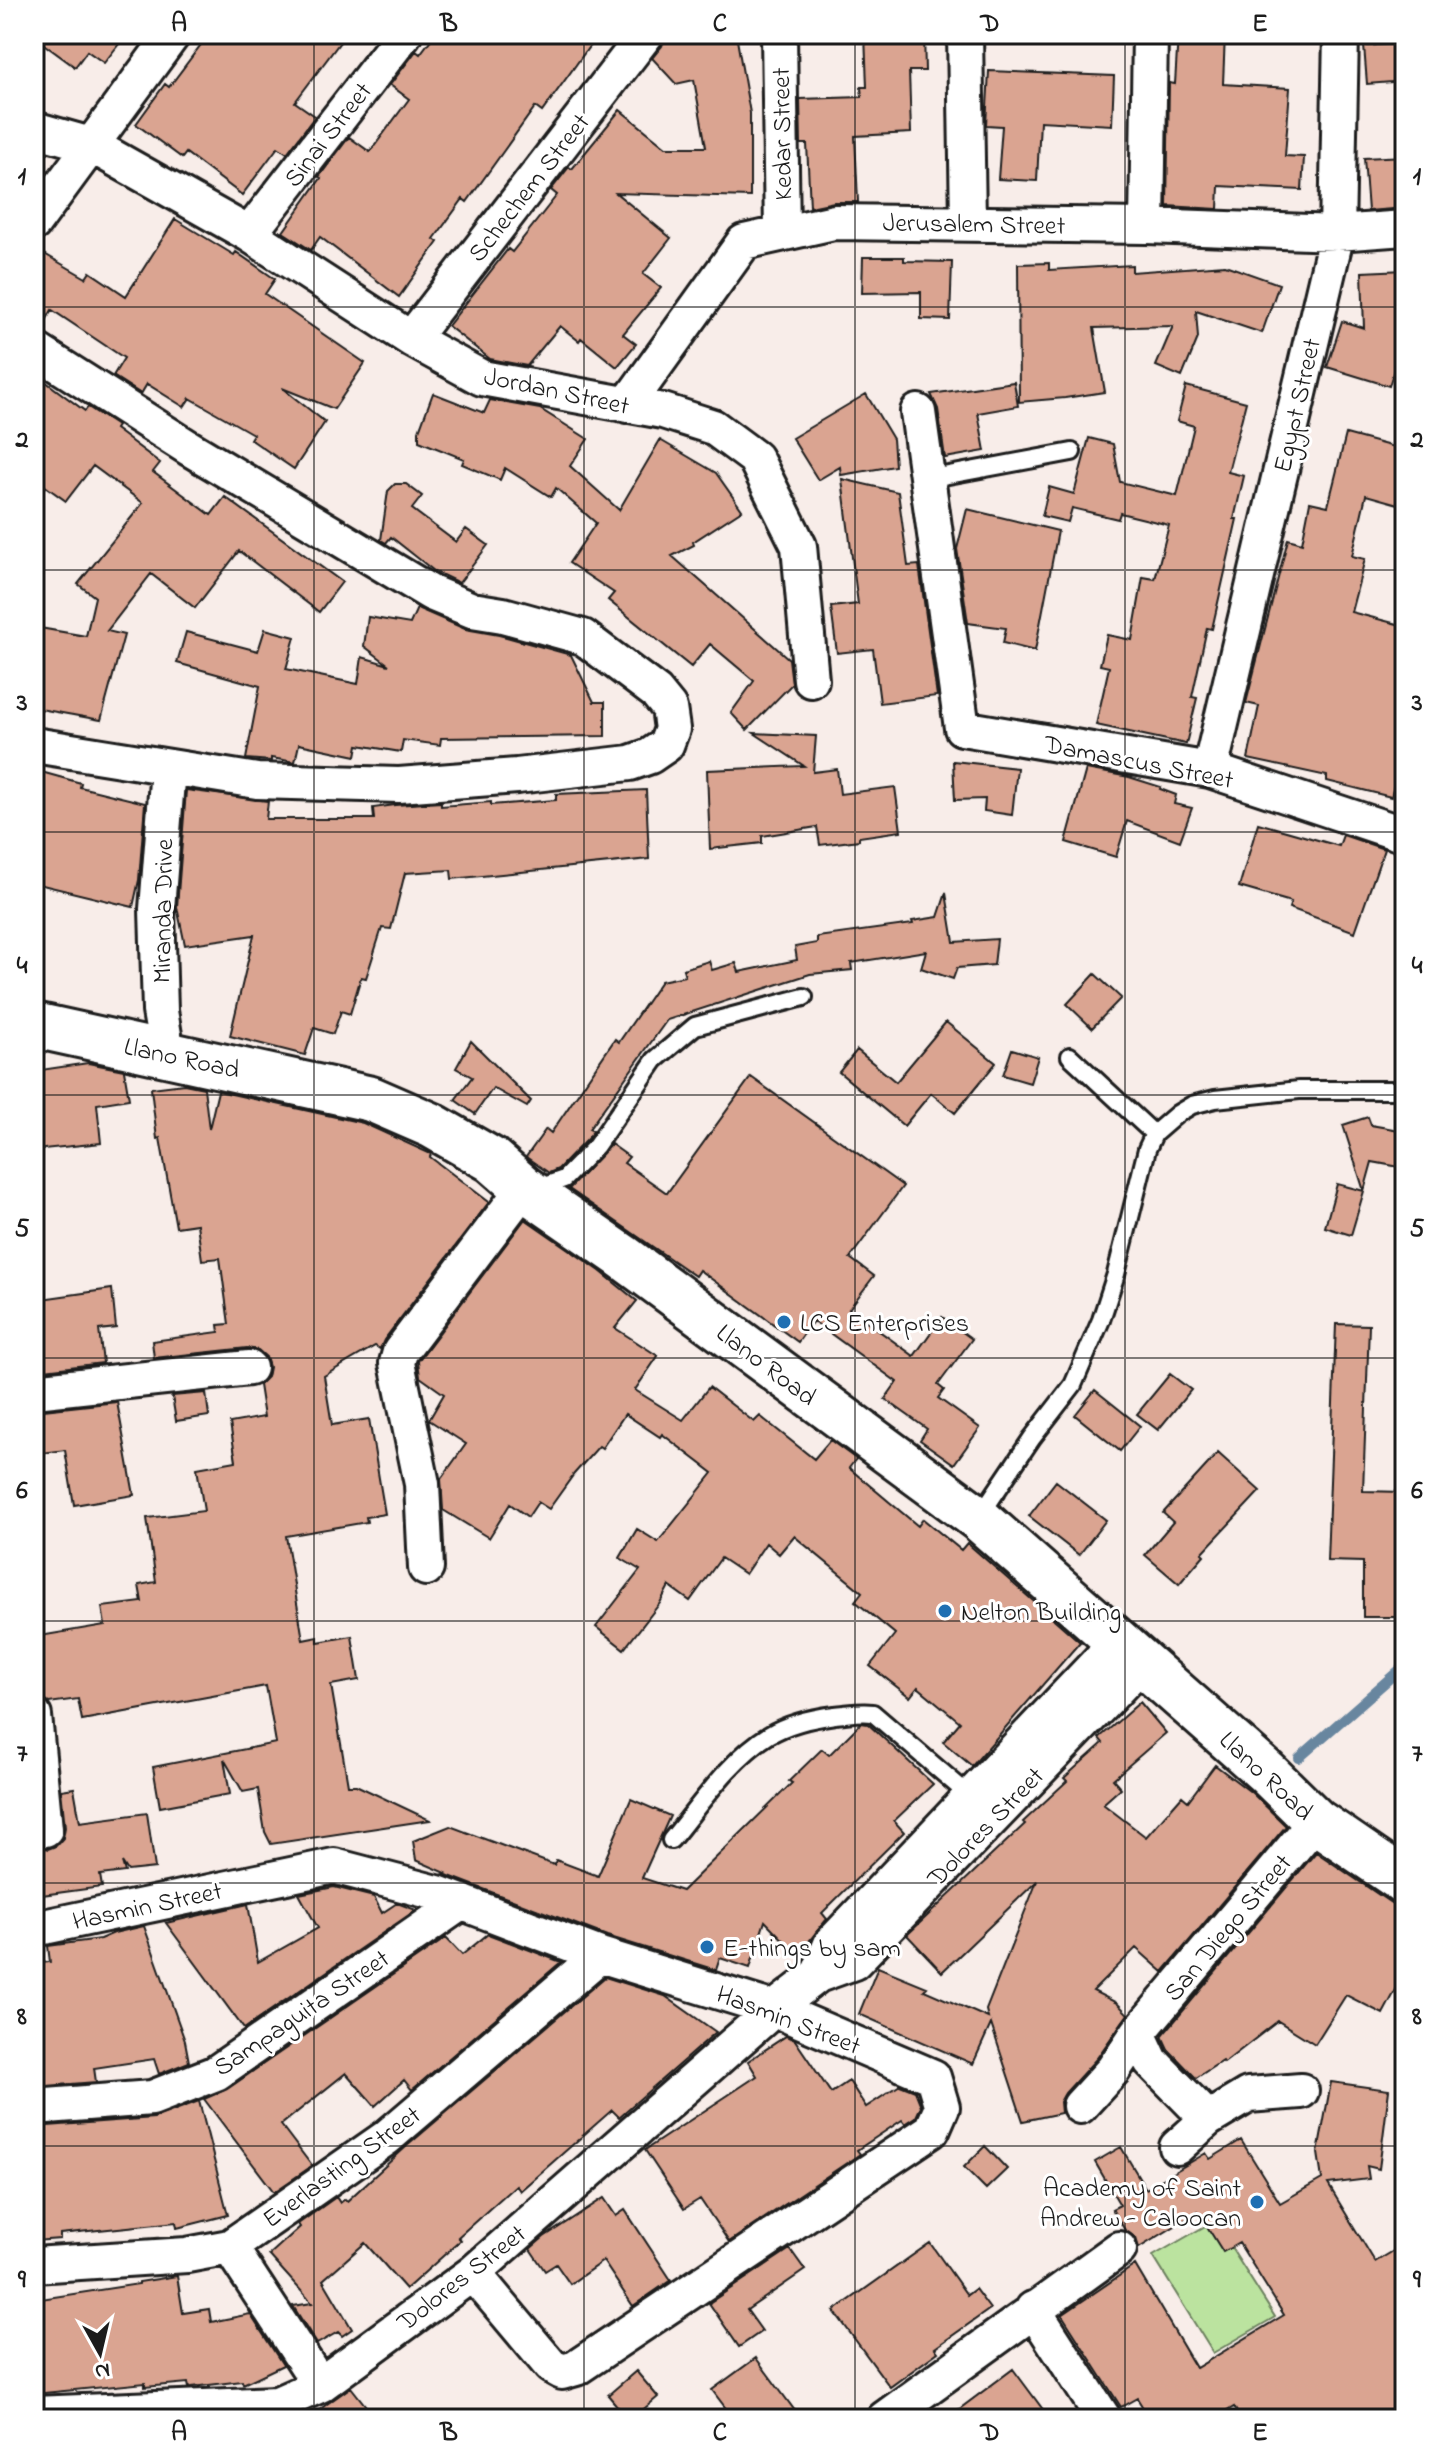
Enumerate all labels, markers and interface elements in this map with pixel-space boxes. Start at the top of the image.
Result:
text: A [171,6,187,44]
text: B [439,6,458,44]
text: C [713,6,727,44]
text: D [979,6,1000,44]
text: E [1252,6,1268,44]
street label: Kedar Street [764,67,804,201]
street label: Sinai Street [276,75,383,197]
street label: Schechem Street [460,106,601,271]
text: 1 [18,159,27,197]
text: 1 [1413,159,1422,197]
street label: Jerusalem Street [882,205,1066,247]
street label: Egypt Street [1265,334,1333,477]
street label: Jordan Street [480,359,633,427]
text: 2 [15,422,29,460]
text: 2 [1410,422,1424,460]
text: 3 [16,685,28,723]
text: 3 [1411,685,1423,723]
street label: Damascus Street [1040,727,1237,801]
street label: Miranda Drive [145,838,185,984]
text: 4 [17,948,28,986]
text: 4 [1412,948,1423,986]
street label: Llano Road [120,1029,243,1091]
text: 5 [15,1211,30,1249]
text: 5 [1410,1211,1425,1249]
place label: LCS Enterprises [800,1306,969,1344]
marker: LCS Enterprises [775,1313,793,1331]
street label: Llano Road [707,1316,824,1417]
text: 6 [16,1473,28,1511]
text: 6 [1411,1473,1423,1511]
place label: Nelton Building [961,1595,1121,1633]
marker: Nelton Building [936,1602,954,1620]
street label: Llano Road [1209,1723,1321,1831]
text: 7 [17,1736,28,1774]
text: 7 [1412,1736,1423,1774]
street label: Dolores Street [919,1759,1055,1898]
street label: San Diego Street [1156,1847,1303,2011]
street label: Hasmin Street [69,1873,226,1942]
place label: E-things by sam [723,1931,901,1969]
marker: E-things by sam [698,1938,716,1956]
street label: Sampaguita Street [207,1941,399,2088]
street label: Hasmin Street [710,1977,866,2067]
text: 8 [16,1999,27,2037]
text: 8 [1411,1999,1422,2037]
street label: Everlasting Street [256,2098,430,2239]
place label: Academy of Saint Andrew - Caloocan [1040,2171,1241,2239]
marker: Academy of Saint Andrew - Caloocan [1248,2193,1266,2211]
street label: Dolores Street [389,2217,536,2343]
text: 9 [17,2262,27,2300]
text: 9 [1412,2262,1422,2300]
north arrow [60,2313,140,2393]
text: N [93,2353,112,2387]
text: A [171,2415,187,2453]
text: B [439,2415,458,2453]
text: C [713,2415,727,2453]
text: D [979,2415,1000,2453]
text: E [1252,2415,1268,2453]

